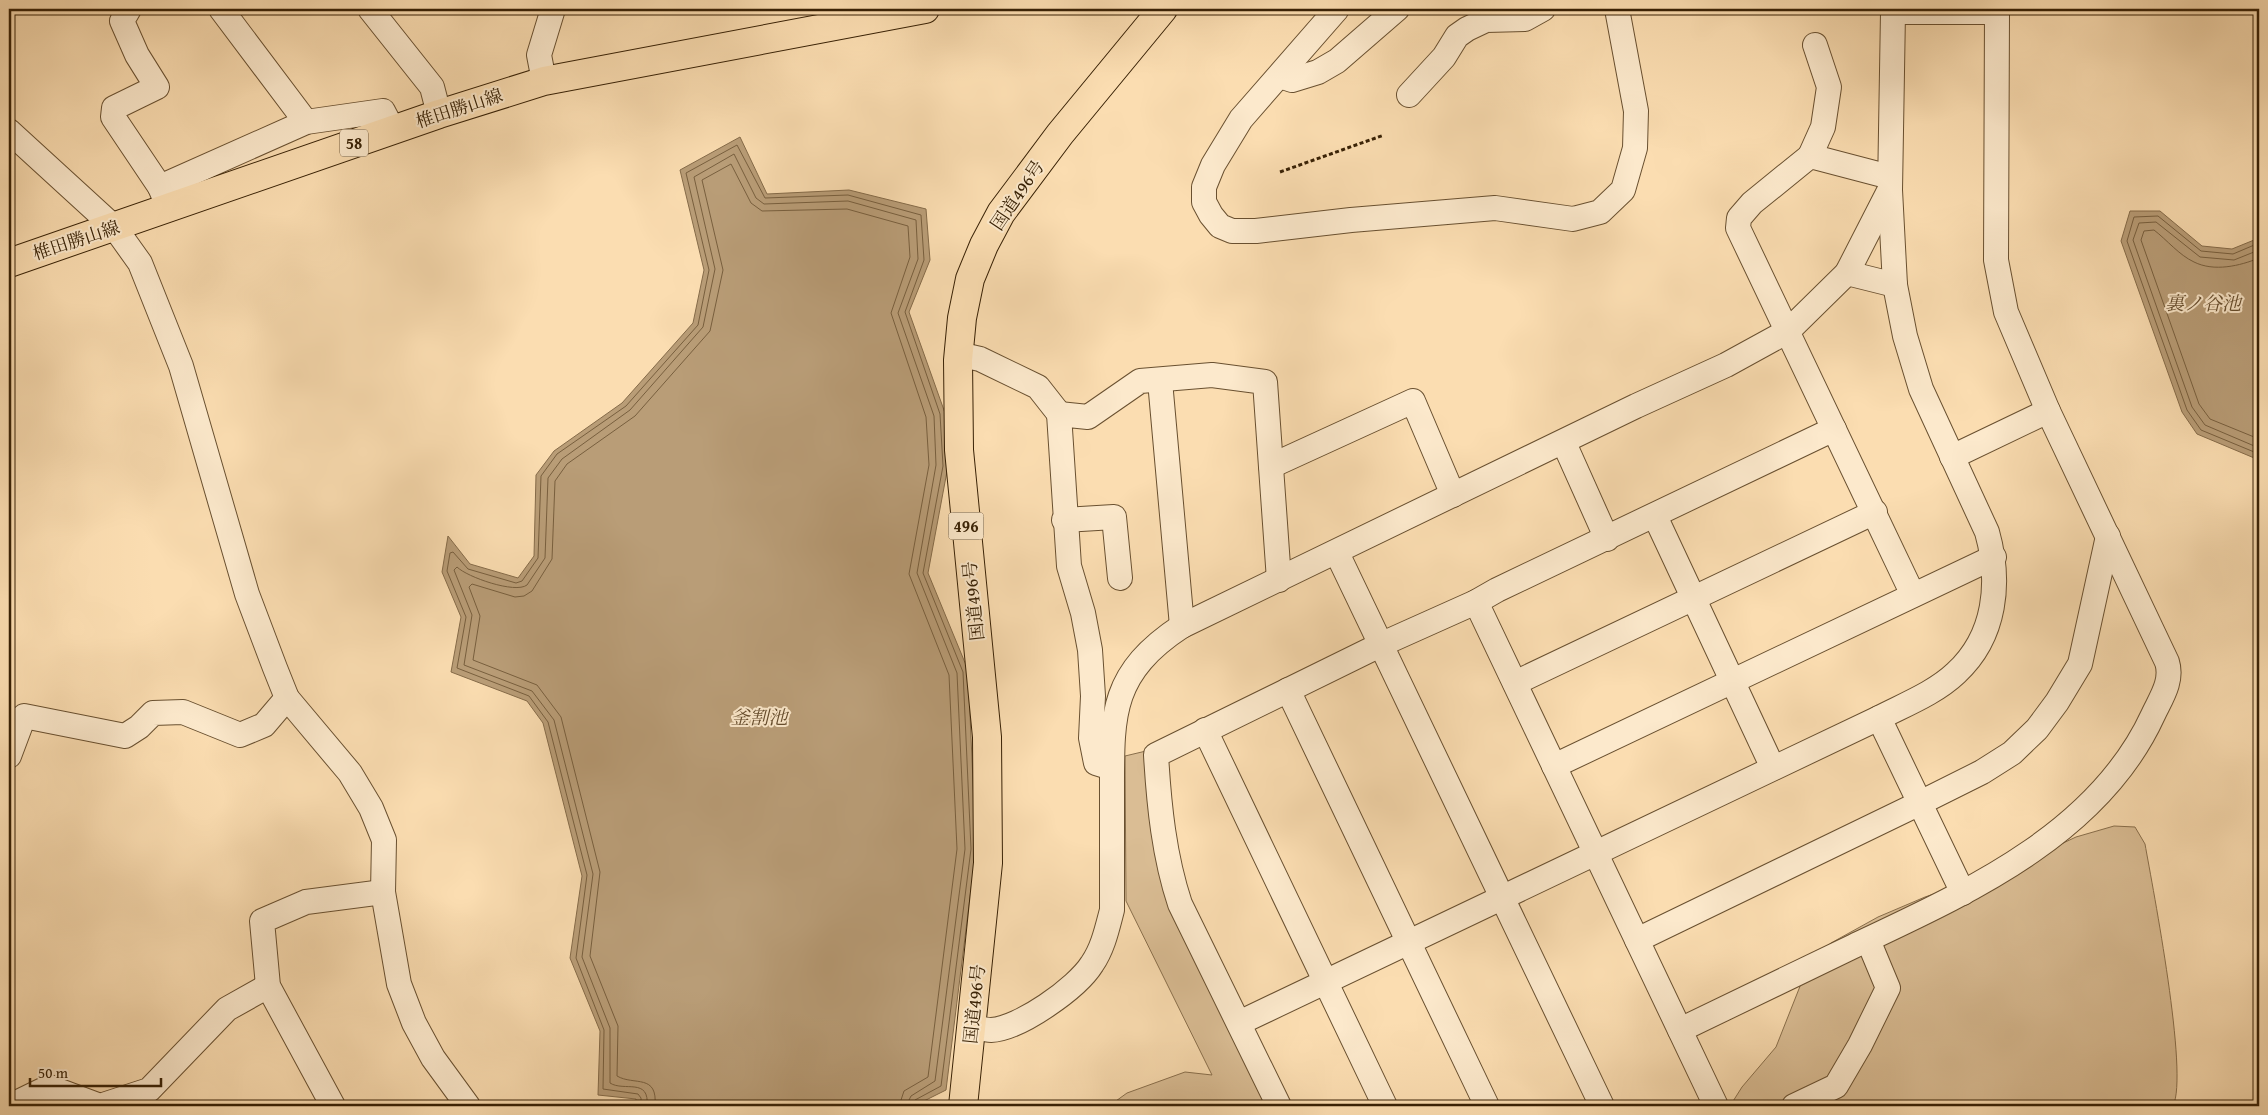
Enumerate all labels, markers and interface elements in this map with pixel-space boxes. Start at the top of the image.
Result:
street label: 椎田勝山線 [412,81,506,135]
road number: 58 [340,130,368,156]
street label: 国道496号 [983,154,1051,236]
street label: 椎田勝山線 [29,213,123,267]
water label: 裏ノ谷池 [2165,289,2243,317]
road number: 496 [948,512,984,540]
street label: 国道496号 [955,560,991,642]
water label: 釜割池 [730,703,789,731]
street label: 国道496号 [956,963,992,1045]
scale bar [30,1055,161,1087]
text: 50 m [38,1062,69,1083]

